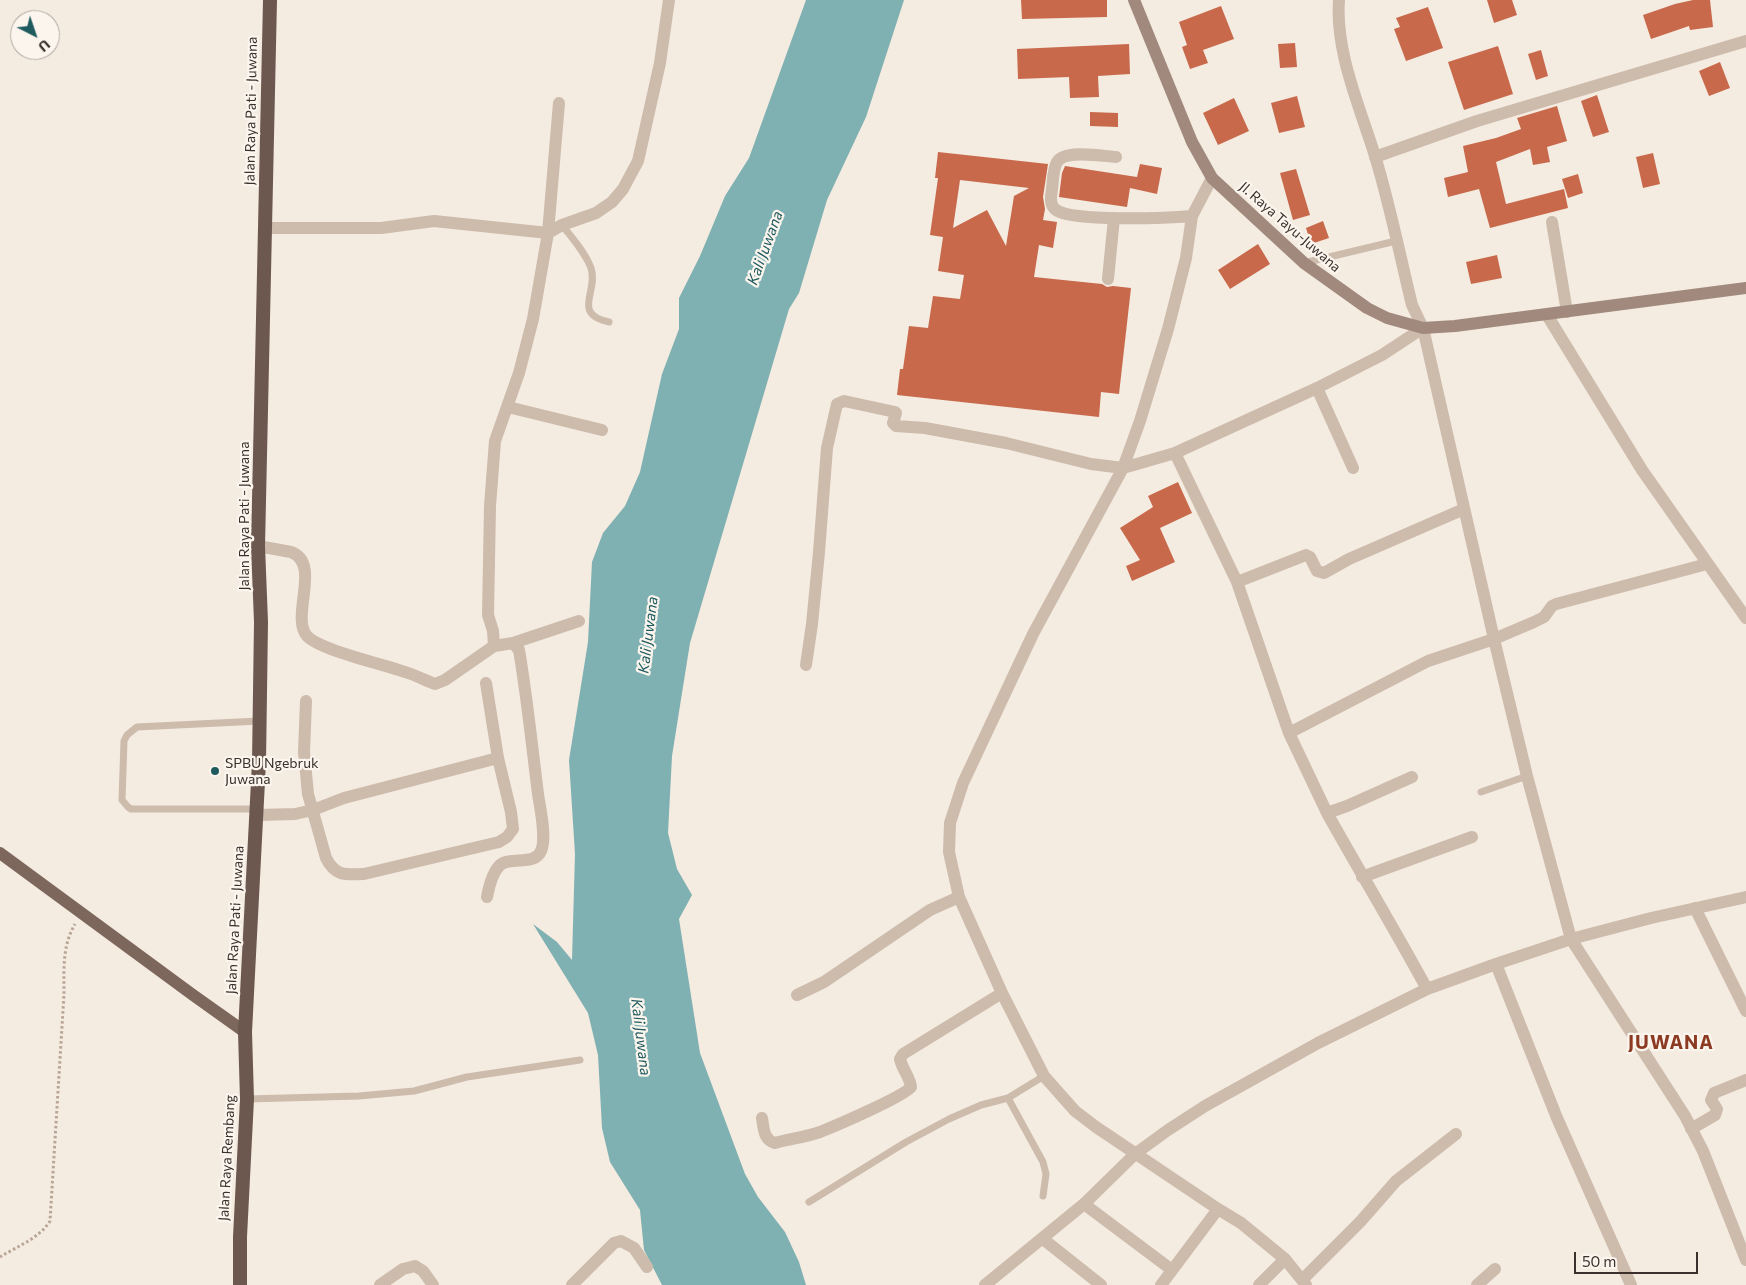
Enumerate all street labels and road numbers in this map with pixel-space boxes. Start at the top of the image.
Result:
street label: Jalan Raya Pati - Juwana [241,36,261,186]
street label: Jl. Raya Tayu-Juwana [1236,178,1344,276]
street label: Jalan Raya Pati - Juwana [236,442,252,590]
street label: Jalan Raya Pati - Juwana [223,845,247,995]
street label: Jalan Raya Rembang [215,1094,239,1222]

